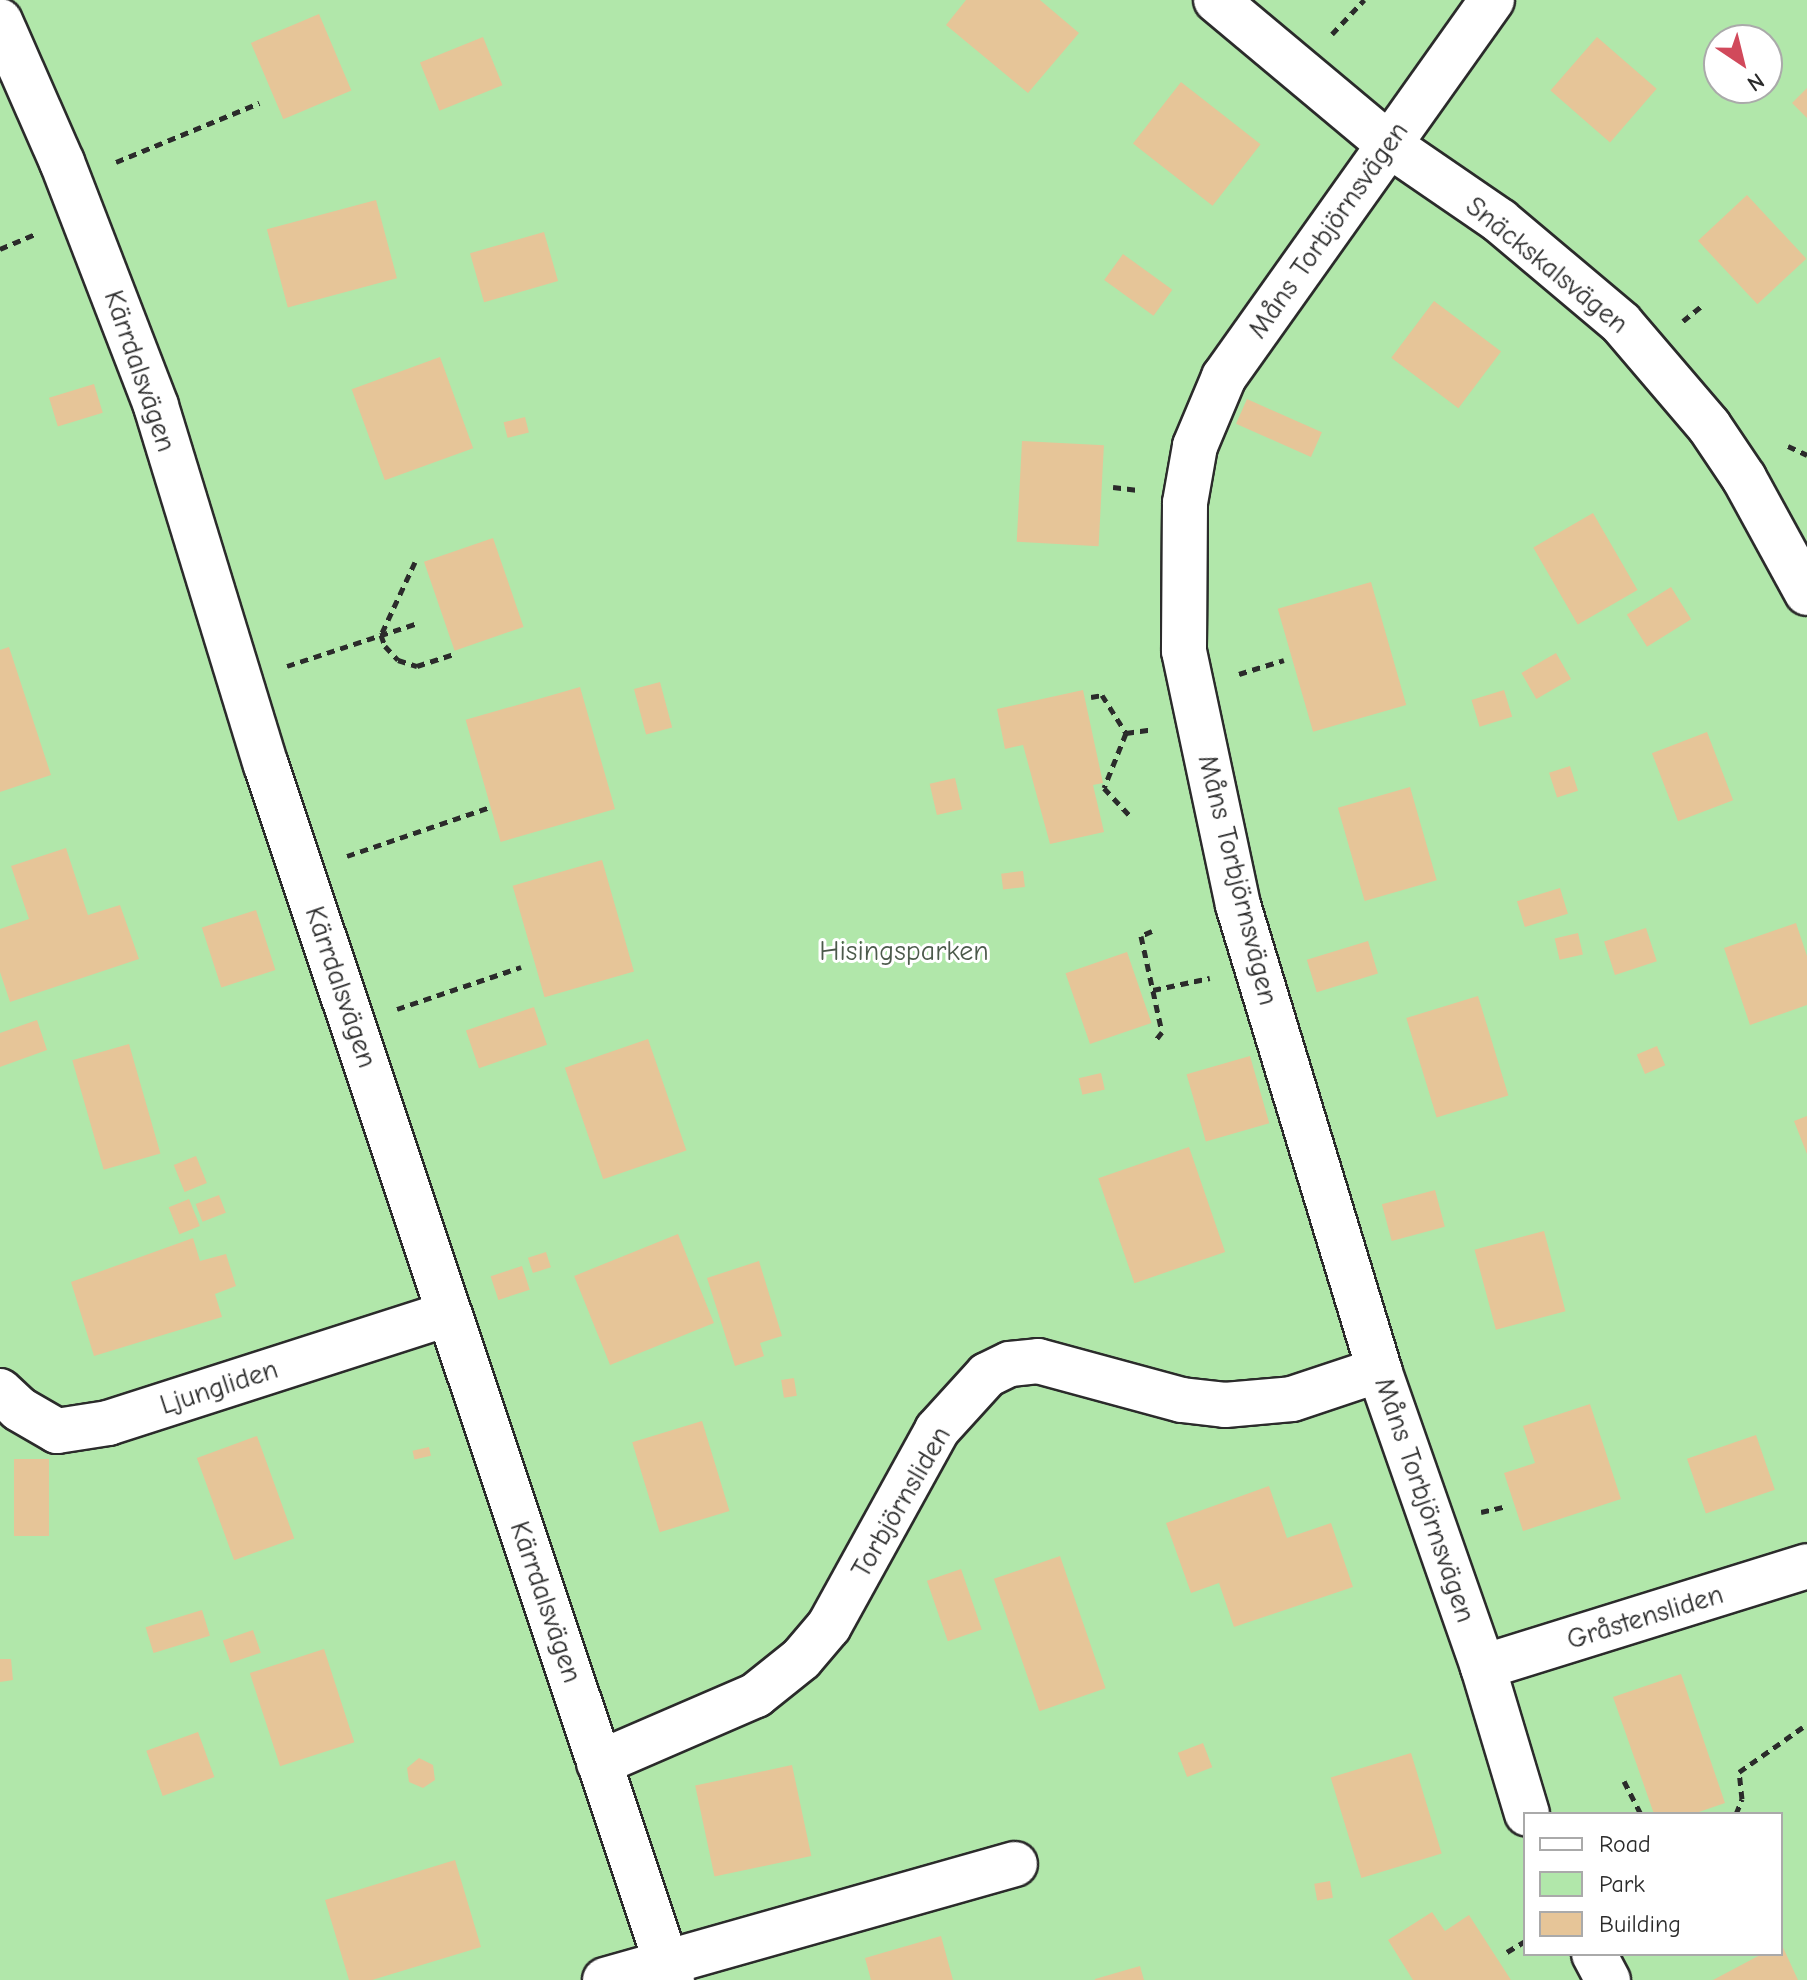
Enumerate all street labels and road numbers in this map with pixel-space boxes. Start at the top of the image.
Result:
street label: Måns Torbjörnsvägen [1241,115,1415,345]
street label: Snäckskalsvägen [1459,189,1635,341]
street label: Kärrdalsvägen [97,286,183,456]
street label: Måns Torbjörnsvägen [1191,751,1285,1009]
street label: Kärrdalsvägen [298,902,384,1072]
street label: Ljungliden [156,1352,282,1422]
street label: Måns Torbjörnsvägen [1367,1373,1483,1627]
street label: Torbjörnsliden [844,1420,958,1584]
street label: Kärrdalsvägen [503,1517,589,1687]
street label: Gråstensliden [1563,1577,1727,1657]

